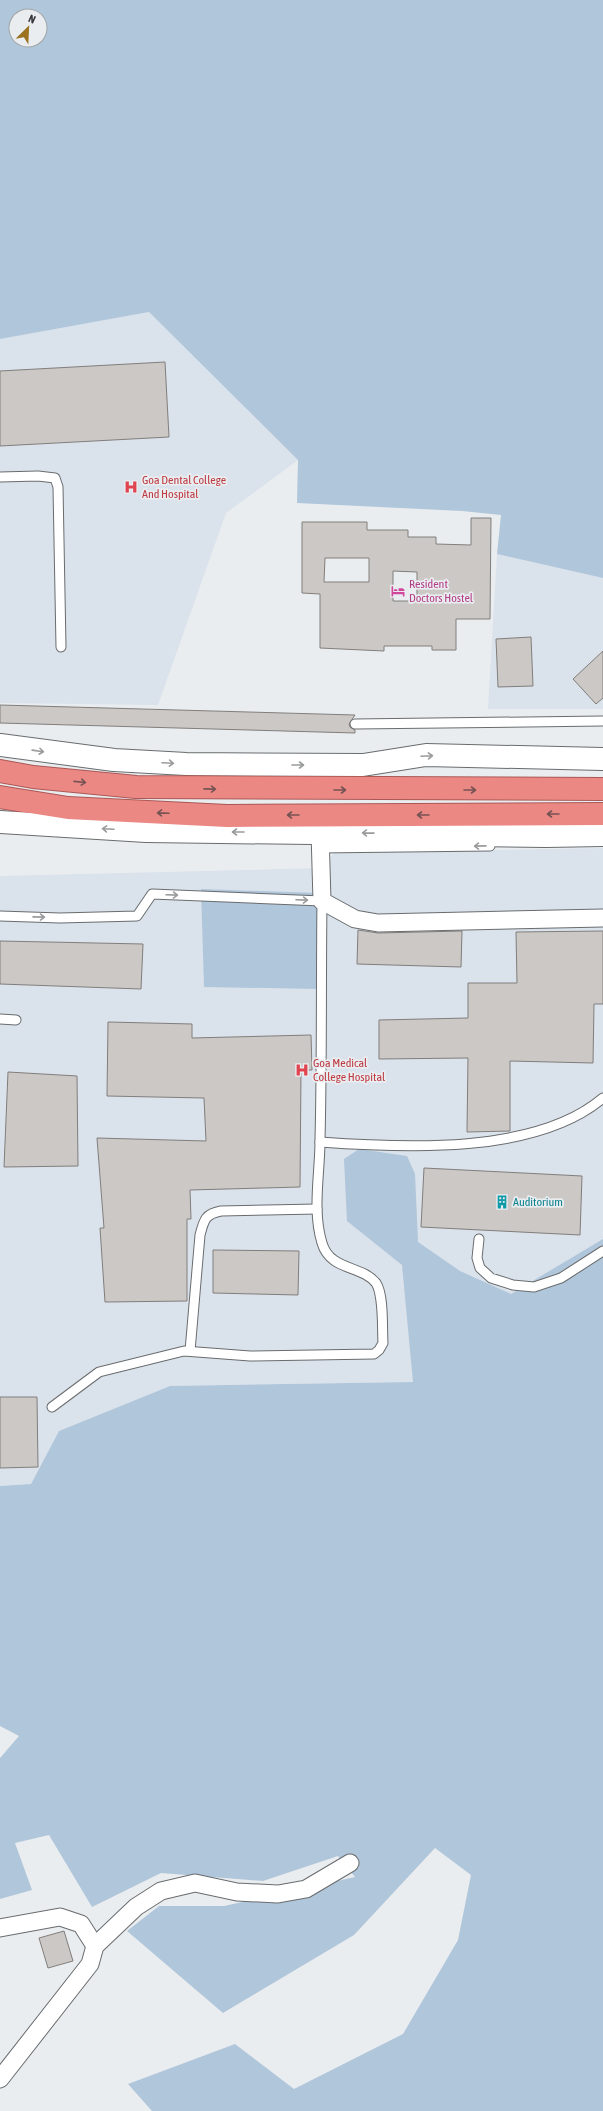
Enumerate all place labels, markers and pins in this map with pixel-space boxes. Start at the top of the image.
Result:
place label: Goa Dental College And Hospital [142,473,226,501]
hospital icon: Goa Dental College And Hospital [123,479,139,495]
place label: Resident Doctors Hostel [409,577,474,605]
hotel icon: Resident Doctors Hostel [390,583,406,599]
place label: Goa Medical College Hospital [313,1056,386,1084]
hospital icon: Goa Medical College Hospital [294,1062,310,1078]
building icon: Auditorium [494,1194,510,1210]
place label: Auditorium [513,1195,563,1209]

